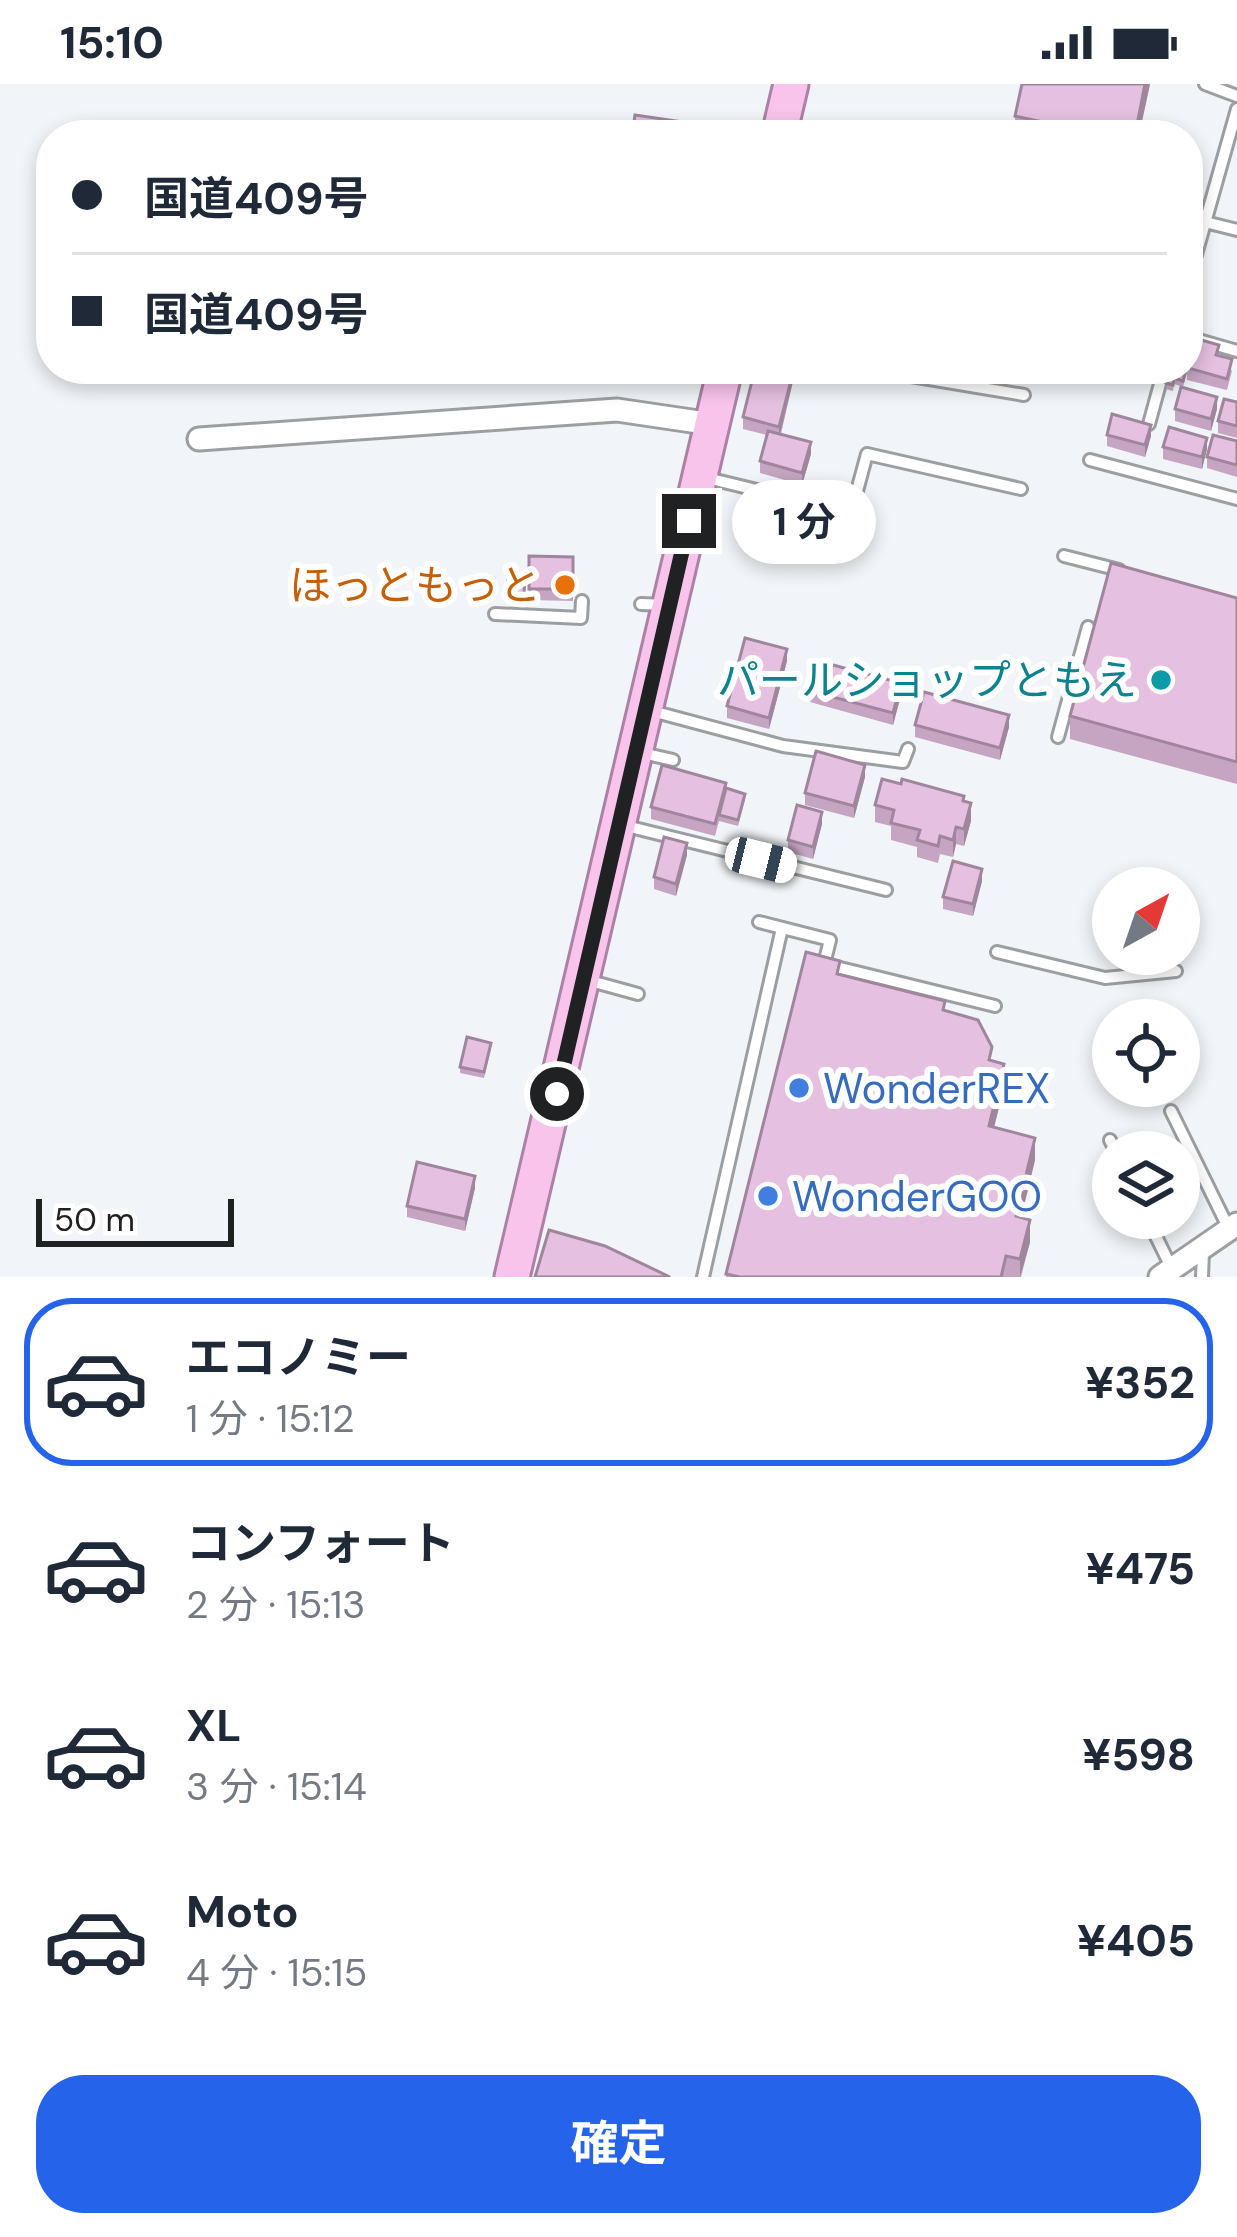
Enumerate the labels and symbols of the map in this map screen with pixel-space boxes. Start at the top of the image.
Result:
callout: 1 分 [731,479,875,563]
route end [662,494,716,548]
place label: ほっともっと [289,558,541,613]
marker: ほっともっと [552,572,578,598]
place label: パールショップともえ [717,653,1137,708]
marker: パールショップともえ [1148,667,1174,693]
car [722,834,800,886]
north arrow [1092,867,1200,975]
place label: WonderREX [823,1061,1050,1116]
route start [530,1067,584,1121]
marker: WonderREX [786,1075,812,1101]
place label: WonderGOO [792,1169,1042,1224]
marker: WonderGOO [755,1183,781,1209]
scale bar [36,1193,234,1246]

